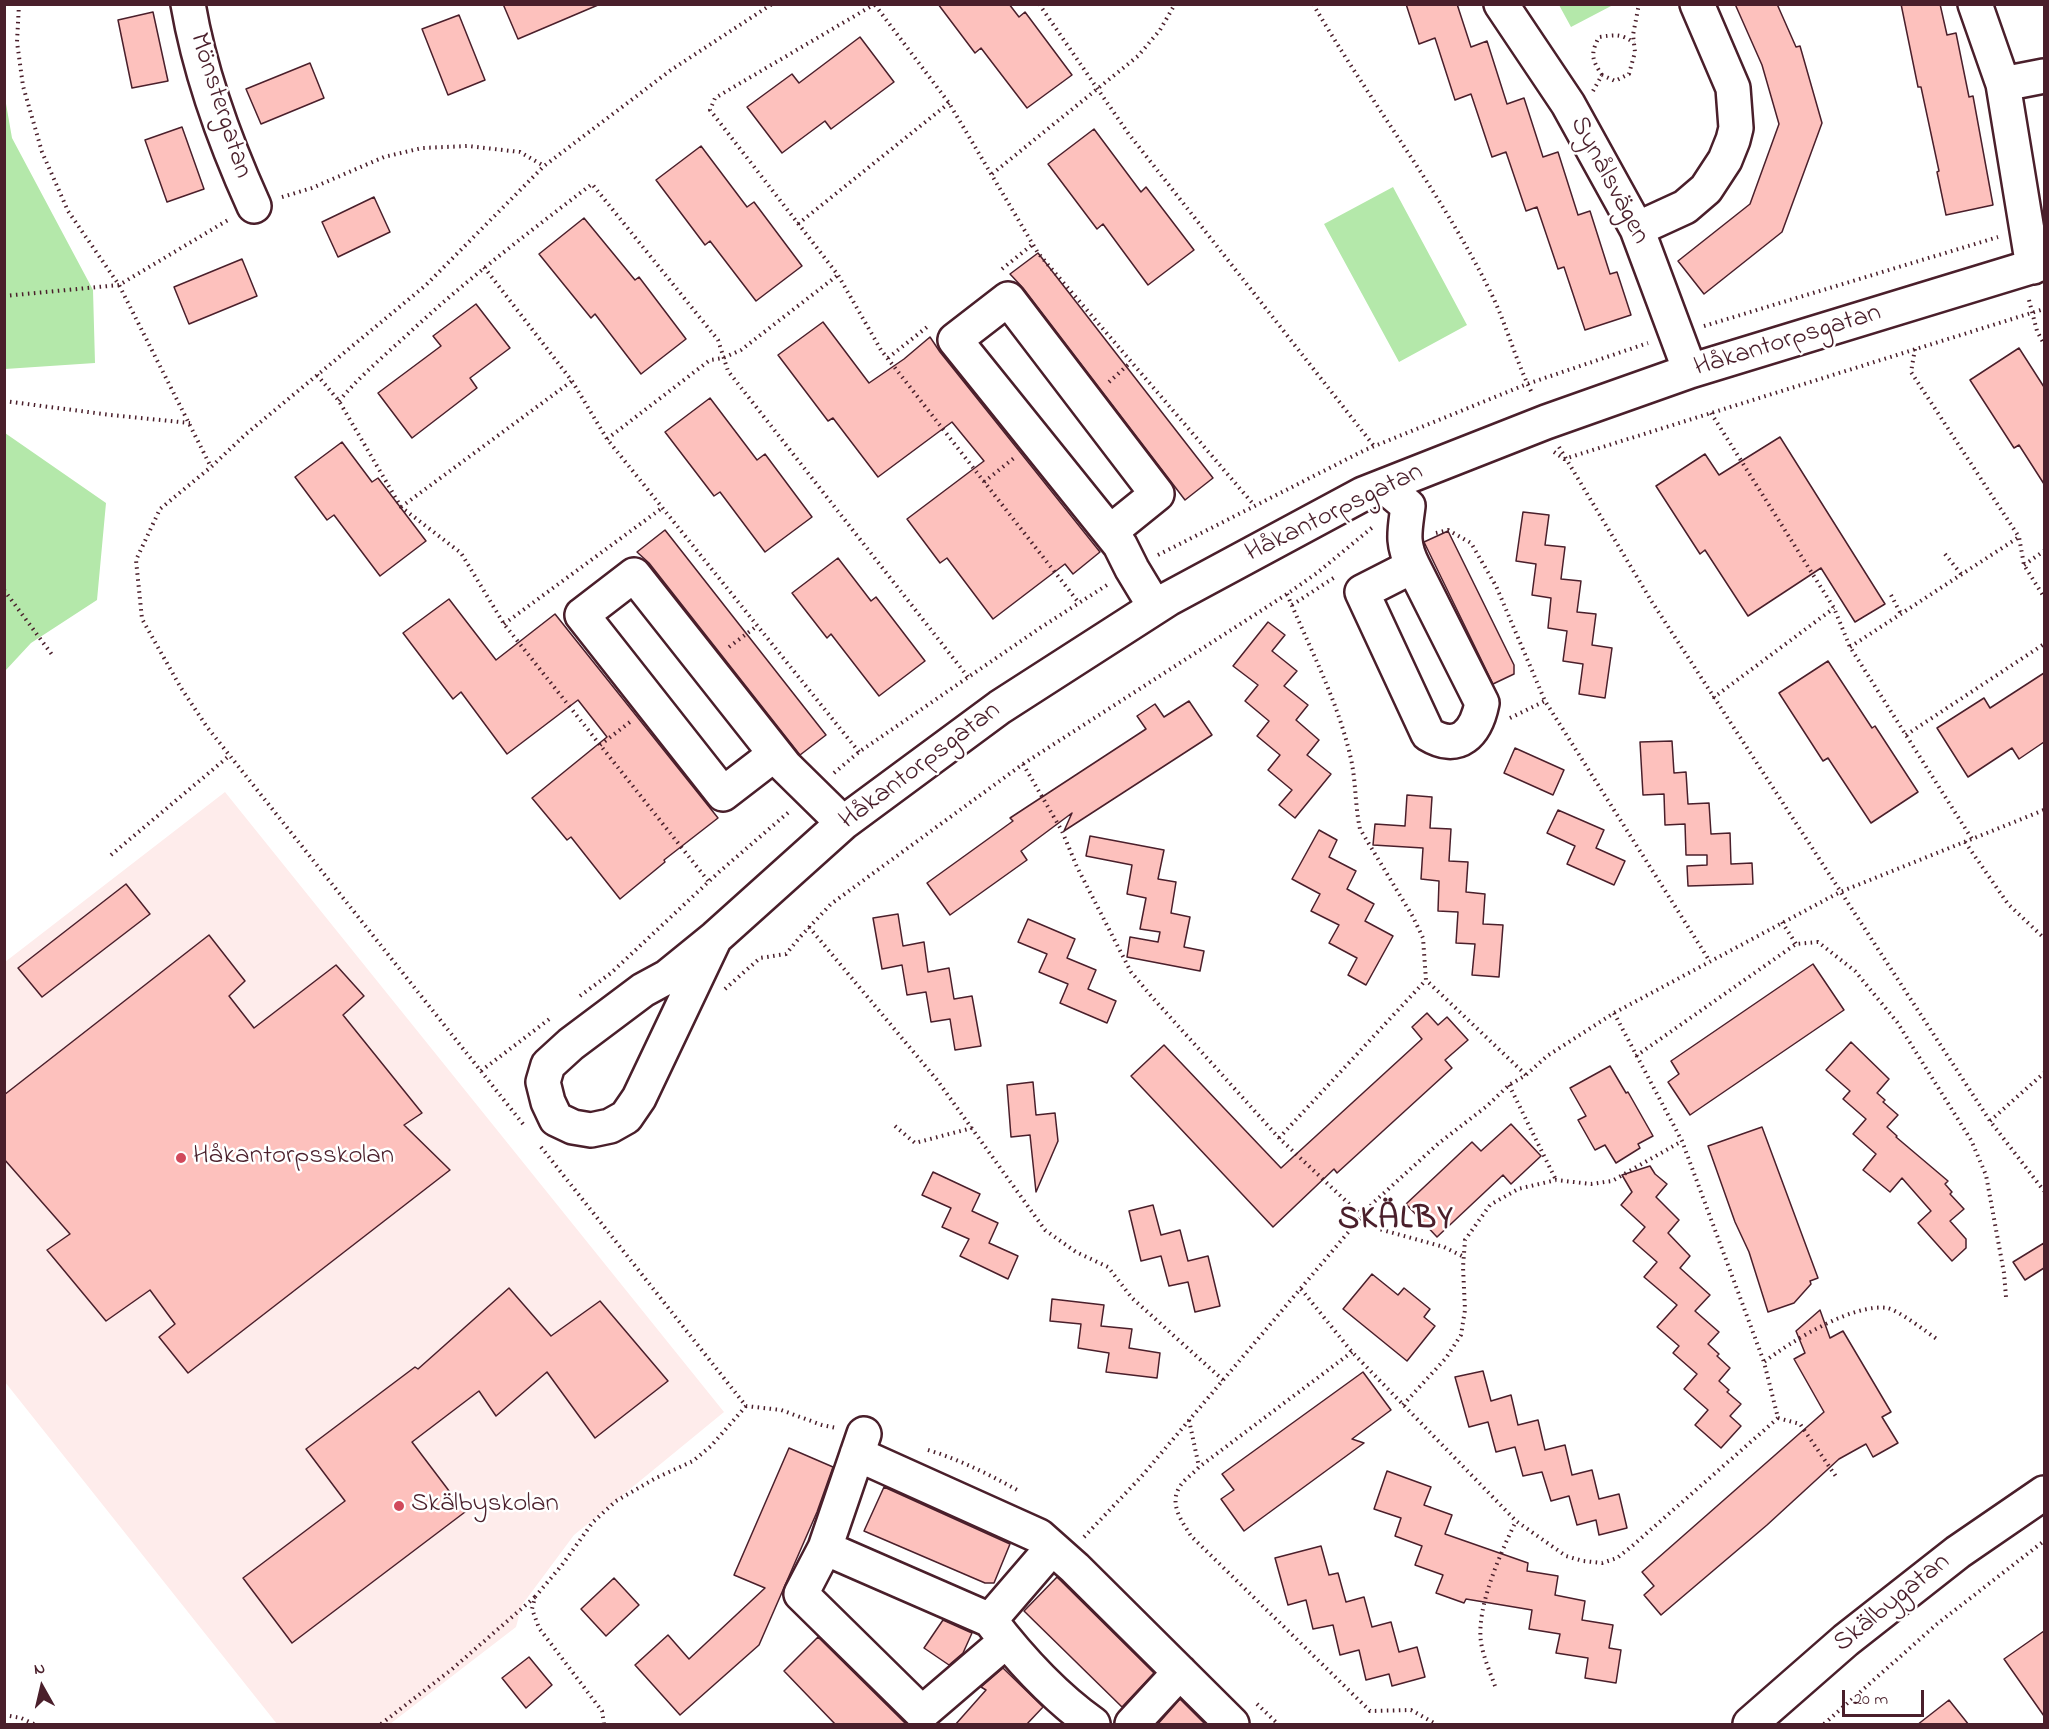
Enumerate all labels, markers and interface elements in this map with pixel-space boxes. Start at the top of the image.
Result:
street label: Mönstergatan [180,29,258,183]
street label: Synålsvägen [1561,112,1655,250]
street label: Håkantorpsgatan [1691,298,1885,386]
street label: Håkantorpsgatan [1241,457,1429,571]
street label: Håkantorpsgatan [834,696,1008,838]
place label: Håkantorpsskolan [193,1142,394,1174]
marker: Håkantorpsskolan [174,1151,188,1165]
district label: SKÄLBY [1338,1202,1454,1242]
place label: Skälbyskolan [411,1490,559,1522]
marker: Skälbyskolan [392,1499,406,1513]
street label: Skälbygatan [1828,1547,1958,1661]
north arrow [12,1657,72,1717]
text: N [32,1657,47,1682]
scale bar [1845,1678,1928,1716]
text: 20 m [1853,1687,1888,1713]

